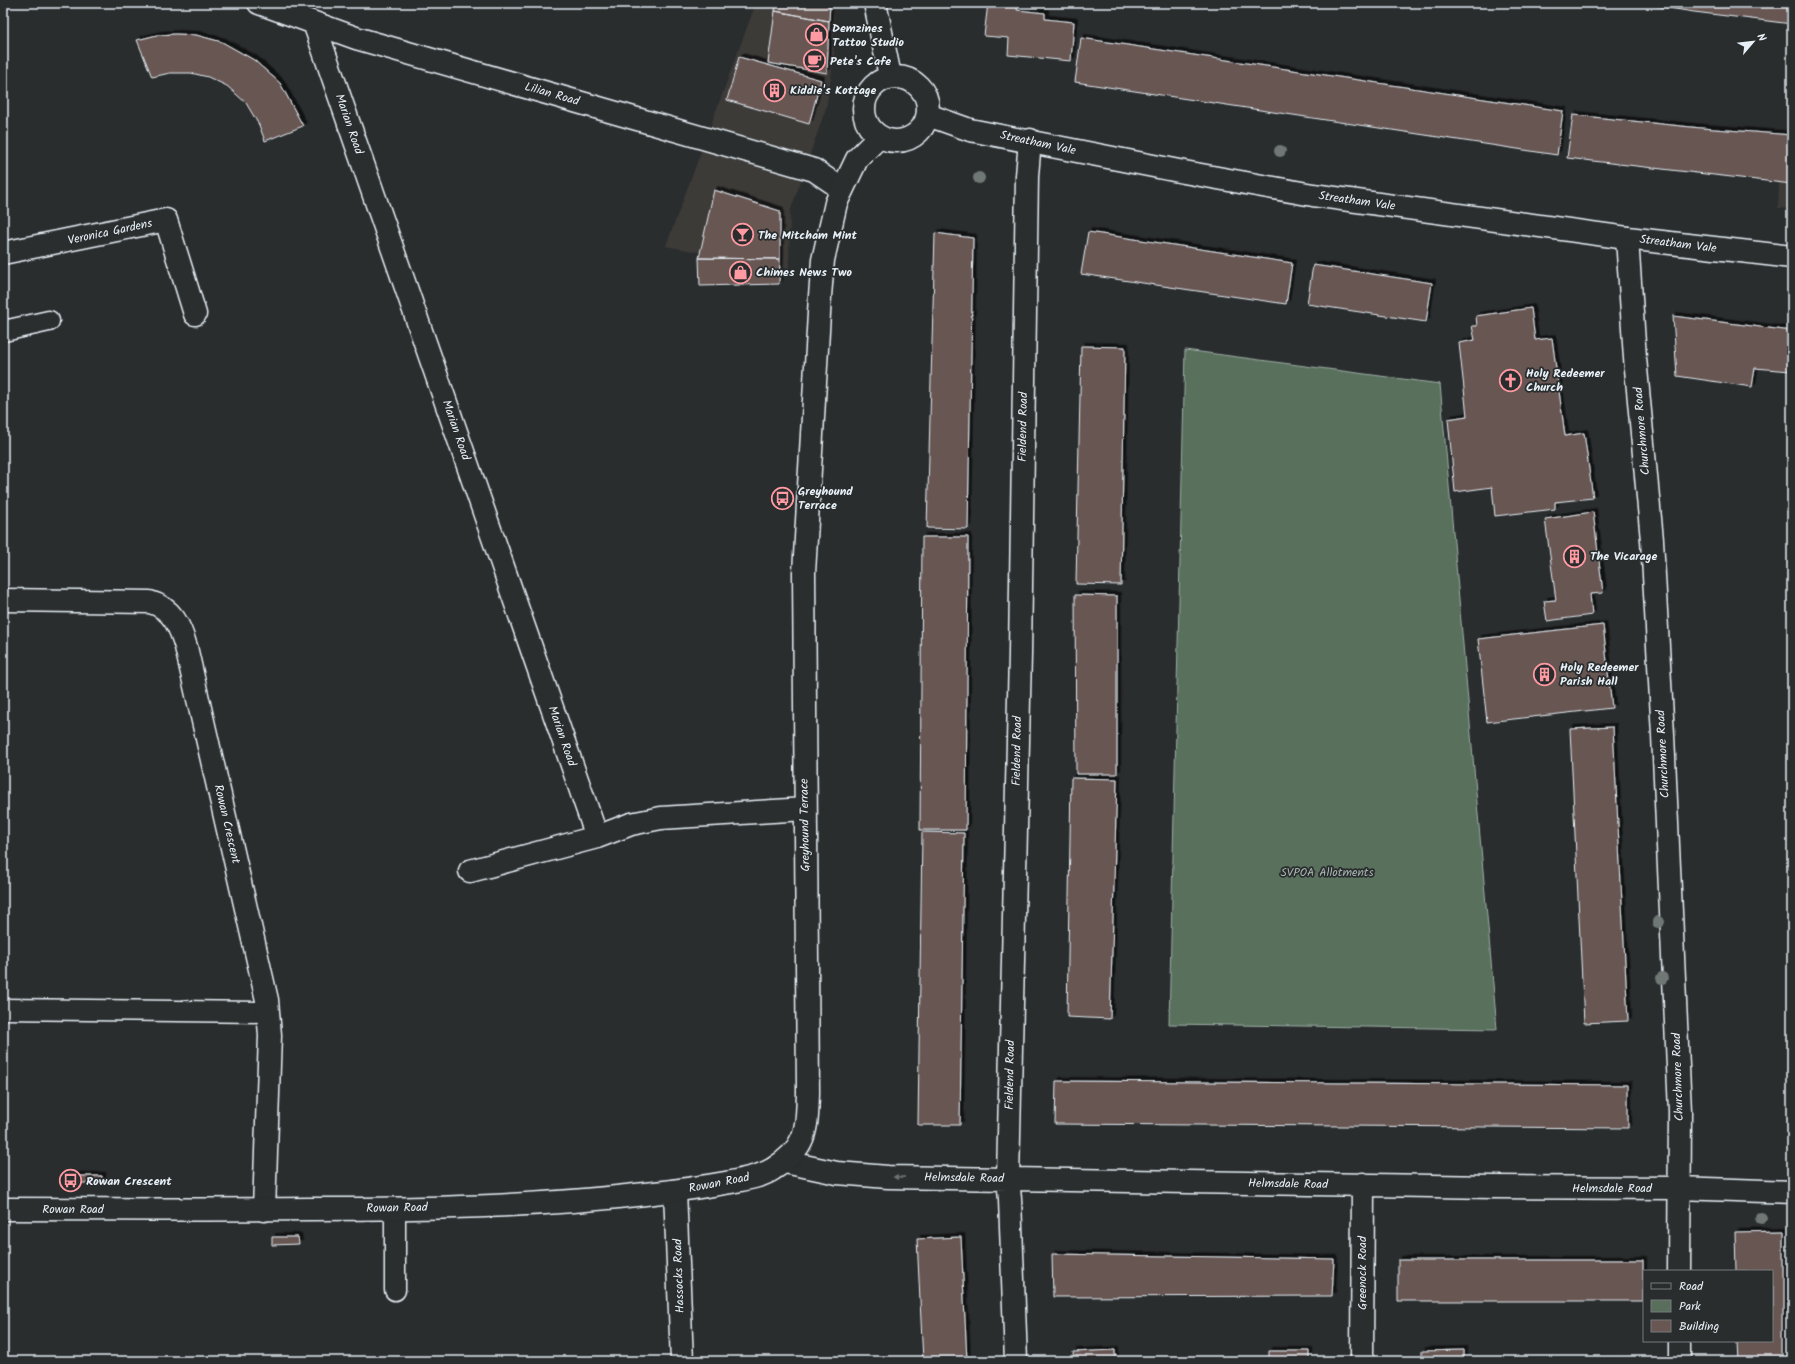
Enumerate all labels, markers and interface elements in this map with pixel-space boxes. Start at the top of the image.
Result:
place label: Demzines Tattoo Studio [832,19,904,52]
shop icon: Demzines Tattoo Studio [803,22,829,48]
north arrow [1733,22,1773,62]
text: N [1751,30,1771,45]
cafe icon: Pete's Cafe [802,48,828,74]
place label: Pete's Cafe [830,52,891,71]
street label: Lilian Road [522,77,583,111]
building icon: Kiddie's Kottage [761,77,787,103]
place label: Kiddie's Kottage [790,81,877,100]
street label: Marian Road [330,91,369,158]
street label: Streatham Vale [998,126,1078,160]
street label: Streatham Vale [1317,186,1397,216]
street label: Veronica Gardens [66,214,154,250]
bar icon: The Mitcham Mint [729,222,755,248]
place label: The Mitcham Mint [758,226,857,245]
street label: Streatham Vale [1638,230,1718,258]
shop icon: Chimes News Two [727,259,753,285]
place label: Chimes News Two [756,263,852,282]
place label: Holy Redeemer Church [1526,364,1605,397]
church icon: Holy Redeemer Church [1497,367,1523,393]
street label: Churchmore Road [1629,385,1655,476]
street label: Fieldend Road [1013,391,1033,462]
street label: Marian Road [437,397,476,464]
place label: Greyhound Terrace [798,482,853,515]
bus stop icon: Greyhound Terrace [770,485,796,511]
building icon: The Vicarage [1561,543,1587,569]
place label: The Vicarage [1590,547,1657,566]
place label: Holy Redeemer Parish Hall [1560,658,1639,691]
building icon: Holy Redeemer Parish Hall [1532,661,1558,687]
street label: Marian Road [543,703,582,770]
street label: Churchmore Road [1651,708,1675,799]
street label: Fieldend Road [1007,715,1027,786]
street label: Greyhound Terrace [795,778,815,872]
street label: Rowan Crescent [209,782,245,866]
park label: SVPOA Allotments [1280,863,1374,882]
street label: Churchmore Road [1667,1032,1689,1121]
street label: Fieldend Road [1000,1039,1020,1110]
bus stop icon: Rowan Crescent [58,1168,84,1194]
street label: Rowan Road [687,1168,752,1198]
street label: Helmsdale Road [924,1168,1005,1188]
place label: Rowan Crescent [86,1172,172,1191]
one-way arrow [892,1174,905,1180]
street label: Helmsdale Road [1248,1174,1329,1194]
street label: Helmsdale Road [1572,1179,1653,1198]
street label: Rowan Road [366,1198,429,1218]
street label: Rowan Road [42,1200,105,1219]
street label: Greenock Road [1353,1235,1372,1310]
street label: Hassocks Road [668,1238,690,1313]
legend [1643,1270,1773,1342]
text: Road [1679,1277,1704,1296]
text: Park [1679,1297,1701,1316]
text: Building [1679,1317,1719,1336]

